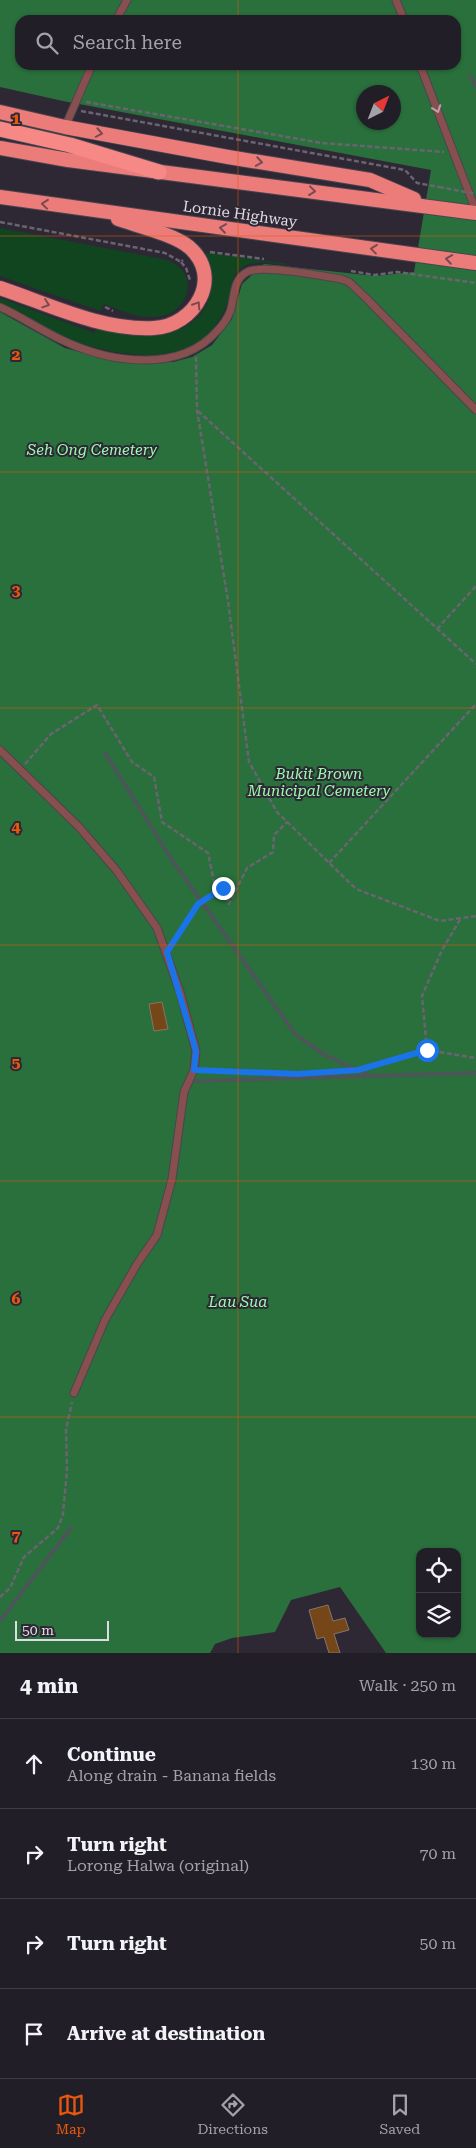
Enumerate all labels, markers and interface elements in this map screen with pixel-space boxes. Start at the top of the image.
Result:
search box [15,15,461,70]
icon: search [33,29,61,57]
text: Search here [73,31,182,54]
north arrow [356,85,401,130]
one-way arrow [431,104,441,113]
text: 1 [12,109,21,128]
one-way arrow [95,127,103,138]
one-way arrow [255,156,263,167]
one-way arrow [308,185,316,196]
street label: Lornie Highway [182,197,299,231]
one-way arrow [41,199,49,210]
one-way arrow [218,223,227,233]
one-way arrow [370,244,378,255]
one-way arrow [445,254,453,265]
one-way arrow [41,298,50,308]
one-way arrow [190,301,200,310]
text: 2 [12,345,21,364]
park label: Seh Ong Cemetery [26,441,157,459]
text: 3 [12,581,21,600]
park label: Bukit Brown Municipal Cemetery [247,765,391,800]
text: 4 [12,817,21,836]
route end [212,877,235,900]
route start [416,1039,439,1062]
text: 5 [12,1053,21,1072]
text: 6 [12,1289,21,1308]
park label: Lau Sua [208,1293,267,1311]
text: 7 [12,1526,21,1545]
map controls [416,1548,461,1638]
button: locate [416,1548,461,1593]
button: layers [416,1593,461,1638]
scale bar [15,1618,109,1641]
text: 50 m [22,1622,54,1638]
text: 4 min [20,1674,78,1698]
text: Walk · 250 m [359,1676,456,1695]
text: Continue [67,1743,156,1766]
icon: ahead [20,1750,48,1778]
text: 130 m [410,1754,456,1773]
text: Along drain - Banana fields [67,1766,276,1785]
text: Turn right [67,1833,167,1856]
icon: right [20,1840,48,1868]
text: 70 m [419,1844,456,1863]
text: Lorong Halwa (original) [67,1856,249,1875]
icon: right [20,1930,48,1958]
text: Turn right [67,1932,167,1955]
text: 50 m [419,1934,456,1953]
icon: arrive [20,2020,48,2048]
text: Arrive at destination [67,2022,265,2045]
tab: Map [56,2091,86,2137]
tab: Directions [197,2091,268,2137]
tab: Saved [380,2091,420,2137]

